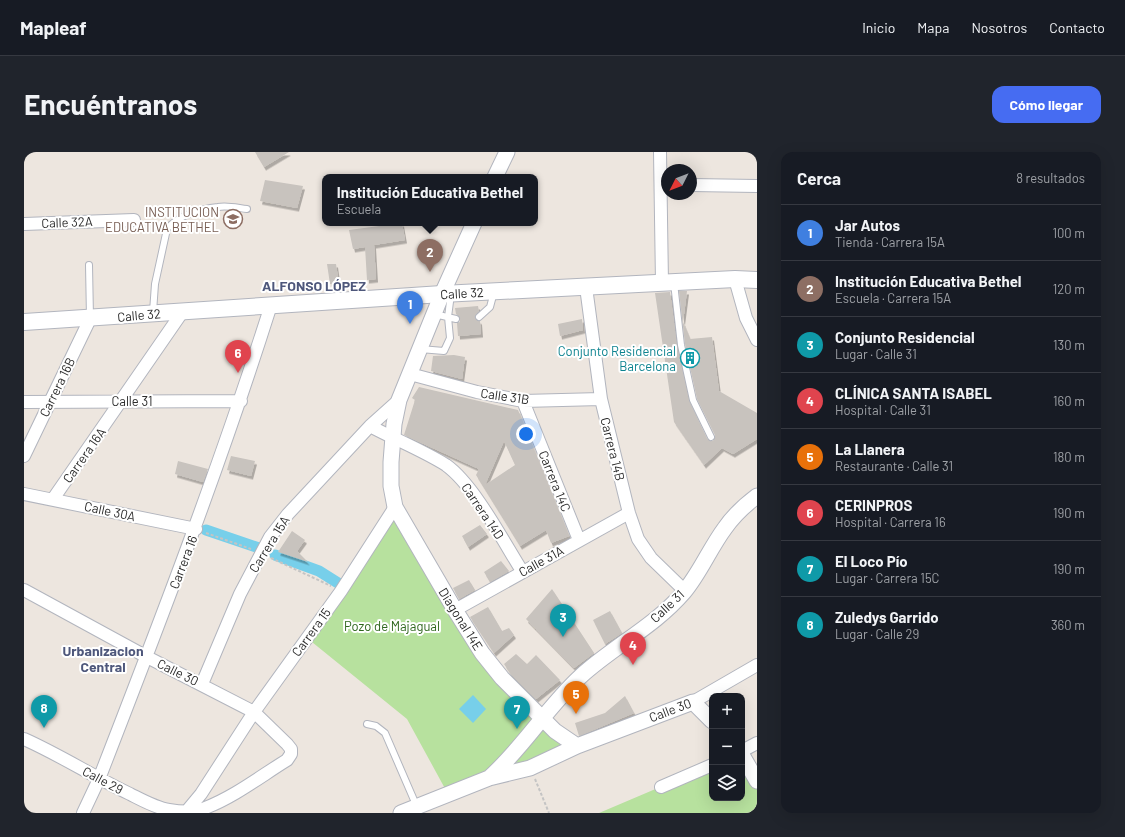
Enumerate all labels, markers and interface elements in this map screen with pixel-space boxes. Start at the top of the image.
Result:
text: Mapleaf [20,16,87,39]
text: Inicio [862,19,895,36]
text: Mapa [917,19,949,36]
text: Nosotros [971,19,1027,36]
text: Contacto [1049,19,1105,36]
button: Cómo llegar [992,86,1101,123]
text: Encuéntranos [24,87,197,121]
north arrow [661,164,697,200]
text: Cerca [797,168,841,188]
text: 8 resultados [1016,170,1085,186]
popup [322,174,538,226]
text: Institución Educativa Bethel [337,183,523,201]
text: Escuela [337,201,381,217]
place label: INSTITUCION EDUCATIVA BETHEL [105,204,219,235]
school or university icon: INSTITUCION EDUCATIVA BETHEL [222,208,244,230]
street label: Calle 32A [41,213,93,231]
text: Jar Autos [835,216,900,234]
text: 1 [808,225,812,241]
text: 100 m [1052,225,1085,241]
text: Tienda · Carrera 15A [835,234,945,250]
pin: 2 [417,239,443,272]
text: Institución Educativa Bethel [835,272,1021,290]
district label: ALFONSO LÓPEZ [262,277,366,294]
text: 2 [806,281,814,297]
text: 120 m [1053,281,1085,297]
street label: Calle 32 [440,284,484,302]
text: Escuela · Carrera 15A [835,290,951,306]
pin: 1 [397,291,423,324]
street label: Calle 32 [117,305,161,325]
text: Conjunto Residencial [835,328,975,346]
text: 3 [806,337,814,353]
text: 130 m [1053,337,1085,353]
pin: 6 [225,340,251,373]
place label: Conjunto Residencial Barcelona [558,343,676,374]
text: Lugar · Calle 31 [835,346,917,362]
building icon: Conjunto Residencial Barcelona [679,347,701,369]
street label: Carrera 16B [36,355,78,419]
text: CLÍNICA SANTA ISABEL [835,384,992,402]
street label: Calle 31B [479,385,531,407]
street label: Calle 31 [111,393,153,409]
text: 4 [806,393,814,409]
text: 160 m [1053,393,1085,409]
text: Hospital · Calle 31 [835,402,931,418]
street label: Carrera 14B [597,416,629,482]
street label: Carrera 16A [59,424,109,486]
your location [516,424,536,444]
text: La Llanera [835,440,905,458]
street label: Carrera 14C [536,448,575,514]
text: 5 [806,449,814,465]
text: 180 m [1053,449,1085,465]
text: Restaurante · Calle 31 [835,458,953,474]
street label: Carrera 14D [458,480,508,542]
text: CERINPROS [835,496,912,514]
street label: Calle 30A [83,498,137,524]
text: 6 [807,505,813,521]
text: 190 m [1053,505,1085,521]
street label: Carrera 15A [245,513,293,575]
text: Hospital · Carrera 16 [835,514,946,530]
street label: Carrera 16 [166,533,201,591]
street label: Calle 31A [516,542,566,580]
text: El Loco Pío [835,552,908,570]
text: 7 [807,561,813,577]
text: 190 m [1053,561,1085,577]
text: Lugar · Carrera 15C [835,570,939,586]
street label: Diagonal 14E [435,585,487,653]
street label: Calle 31 [647,586,687,626]
street label: Carrera 15 [288,604,334,659]
pin: 3 [550,604,576,637]
text: Zuledys Garrido [835,608,939,626]
text: 8 [806,617,814,633]
text: 360 m [1051,617,1085,633]
park label: Pozo de Majagual [344,618,440,634]
text: Lugar · Calle 29 [835,626,919,642]
pin: 4 [620,632,646,665]
district label: Urbanizacion Central [62,642,144,675]
street label: Calle 30 [155,655,201,689]
pin: 5 [563,681,589,714]
map controls [709,693,745,801]
button: + [709,693,745,729]
pin: 8 [31,695,57,728]
street label: Calle 30 [647,695,693,725]
pin: 7 [504,696,530,729]
button: − [709,729,745,765]
street label: Calle 29 [80,763,126,797]
button: layers [709,765,745,801]

